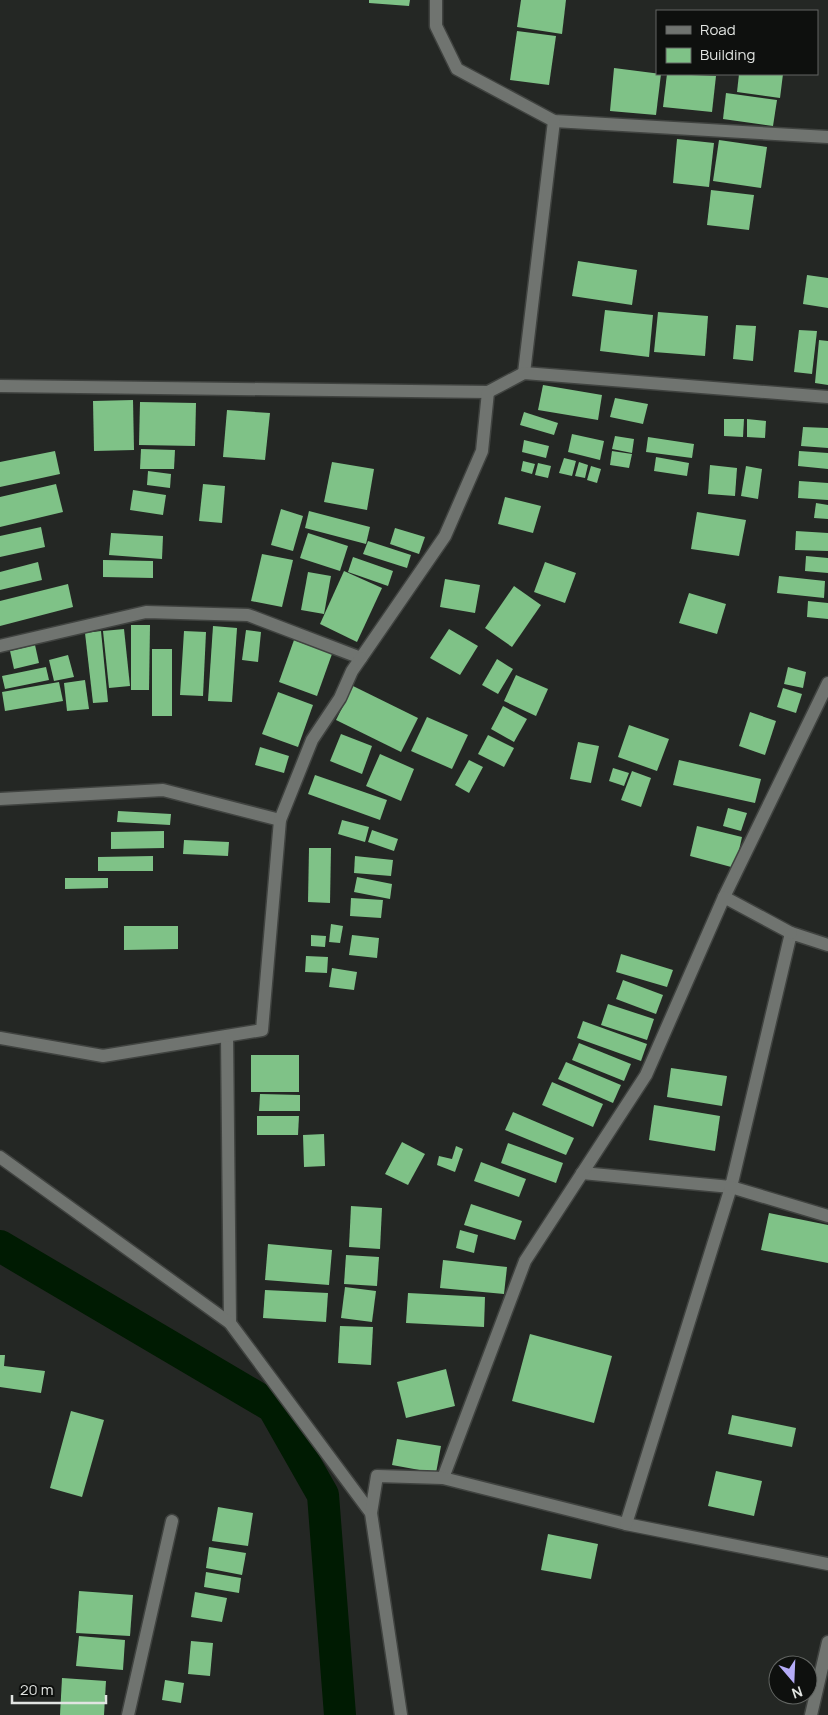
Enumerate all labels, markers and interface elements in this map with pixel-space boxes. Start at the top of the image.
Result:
legend [656,10,818,75]
text: Road [700,19,736,40]
text: Building [700,44,755,65]
north arrow [768,1655,818,1705]
scale bar [12,1672,106,1704]
text: 20 m [20,1679,53,1700]
text: N [790,1682,805,1703]

